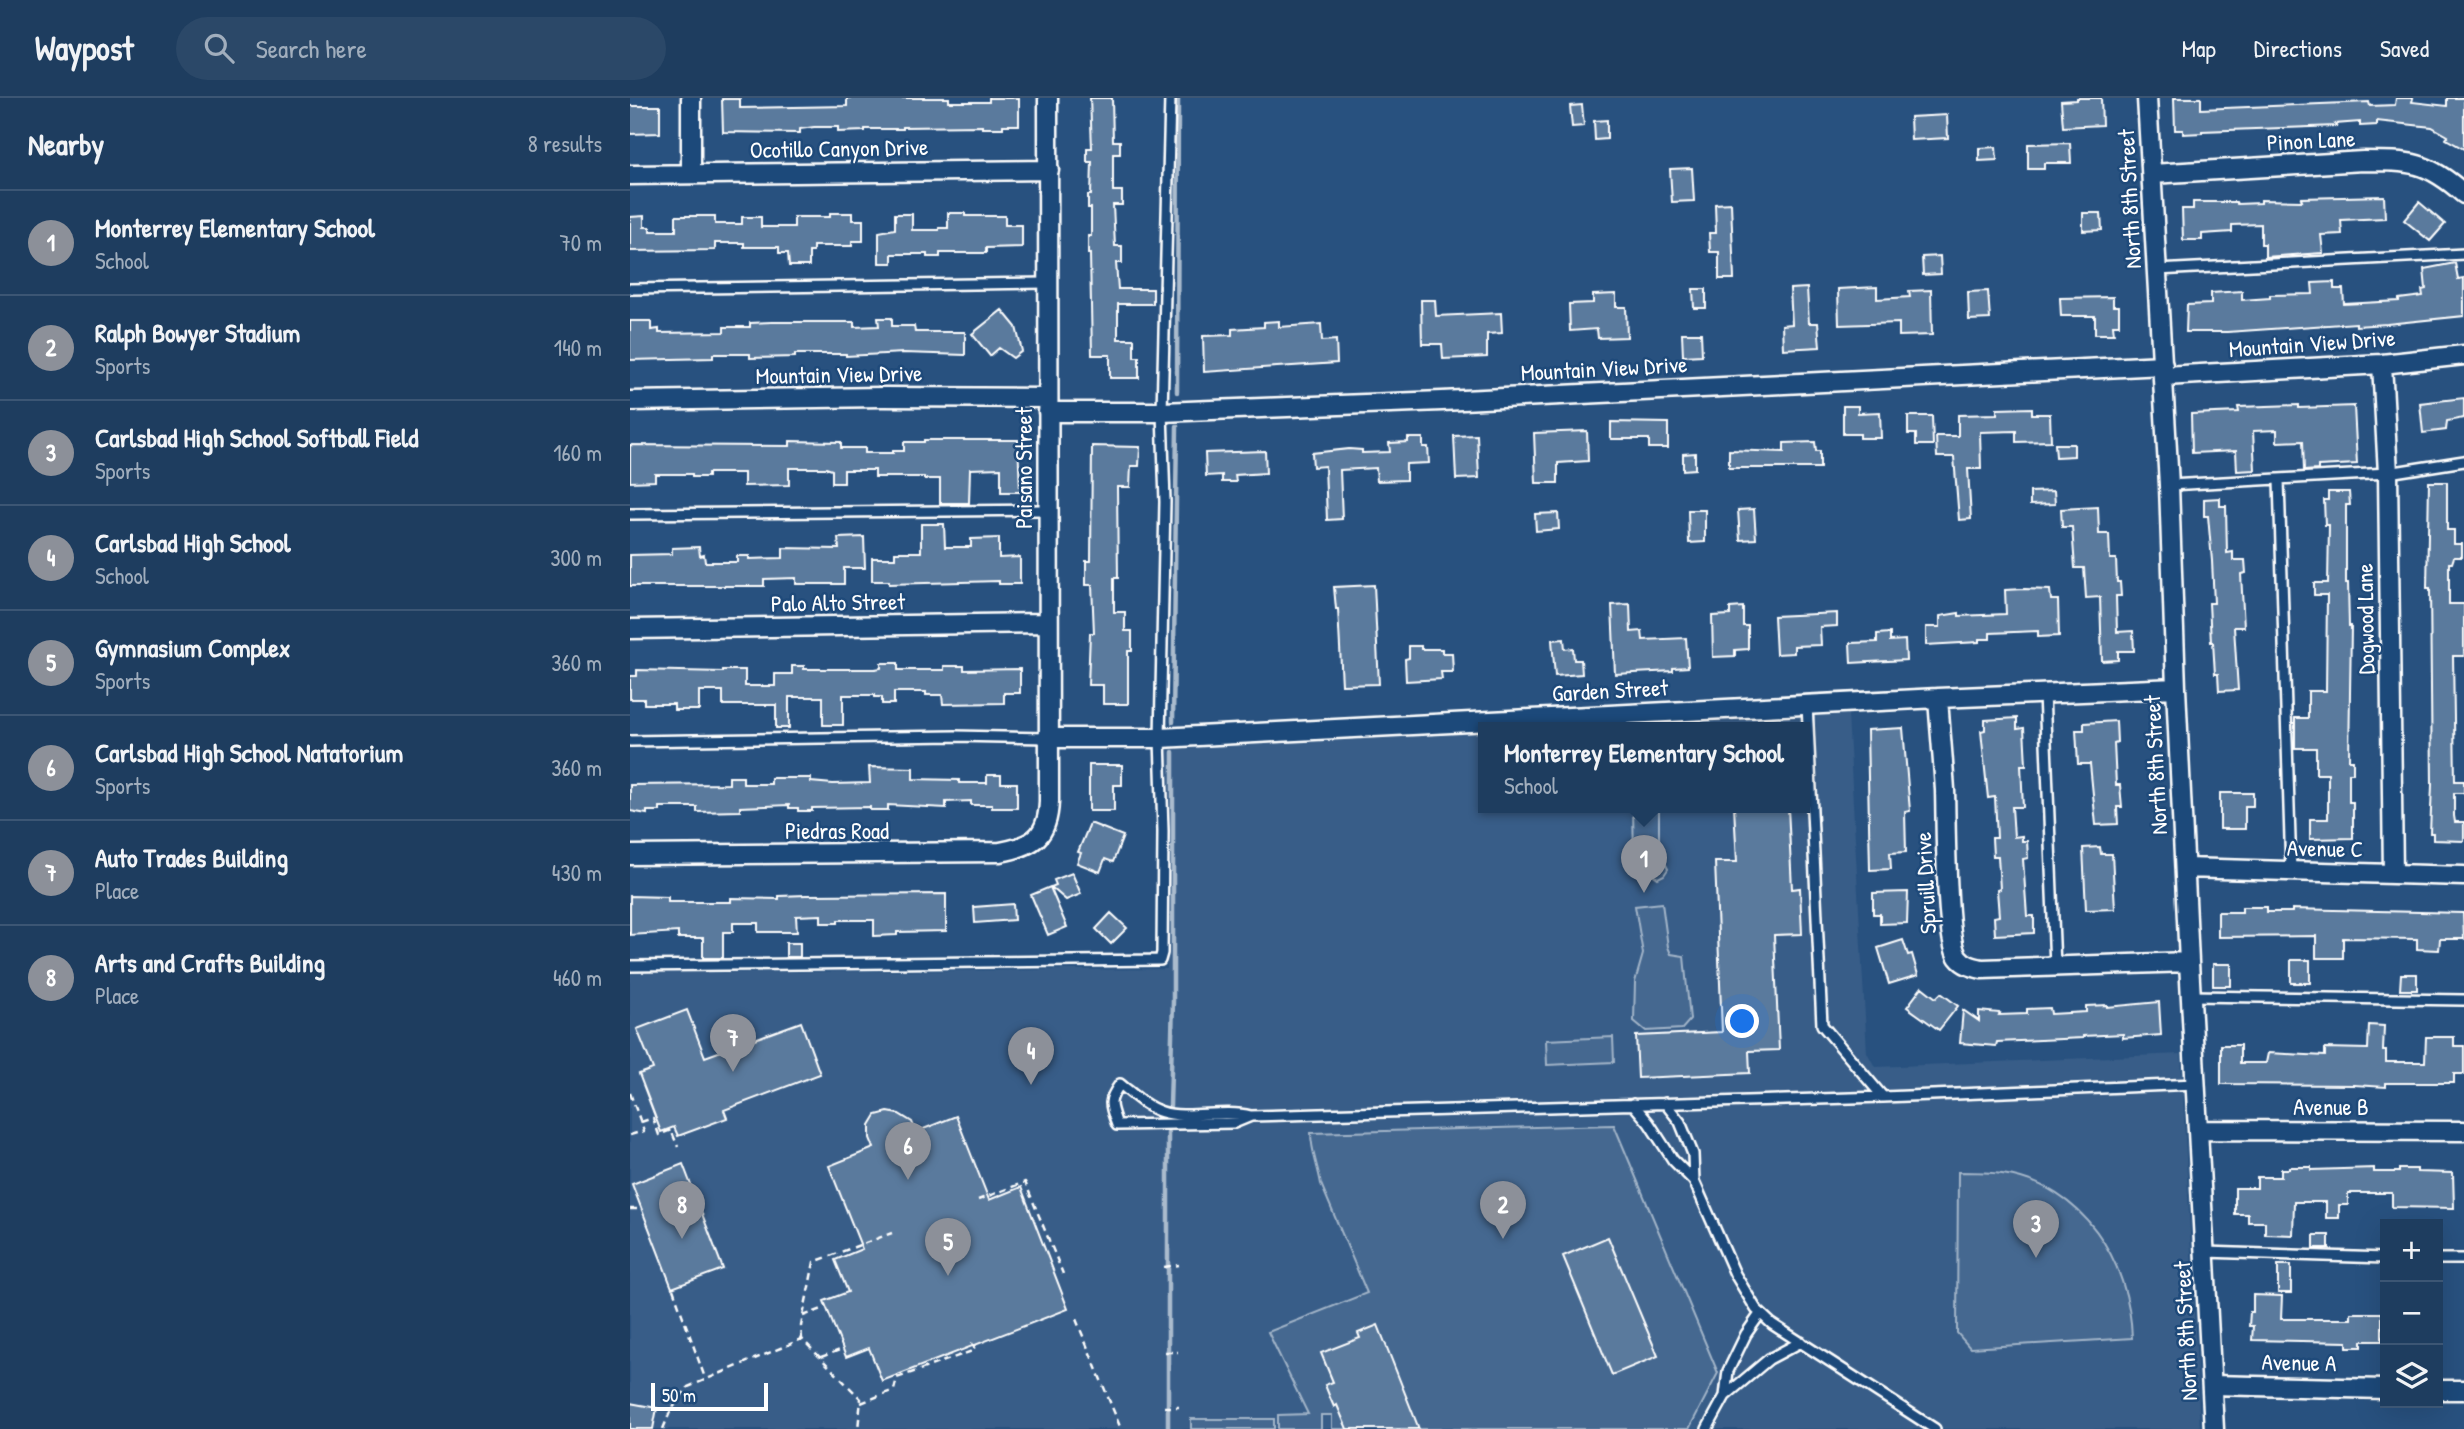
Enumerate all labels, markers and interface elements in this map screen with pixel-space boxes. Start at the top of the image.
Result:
search box [176,17,666,80]
text: Waypost [35,26,134,70]
icon: search [200,29,238,67]
text: Search here [256,31,367,66]
text: Map [2182,32,2216,64]
text: Directions [2254,32,2342,64]
text: Saved [2380,32,2429,64]
street label: Pinon Lane [2266,122,2356,158]
text: Nearby [28,124,104,164]
street label: North 8th Street [2110,127,2148,270]
text: 8 results [528,128,602,159]
street label: Ocotillo Canyon Drive [749,131,929,165]
text: Monterrey Elementary School [95,210,375,245]
text: 1 [47,227,55,258]
text: 70 m [559,227,602,258]
text: School [95,245,149,276]
text: Ralph Bowyer Stadium [95,315,300,350]
street label: Mountain View Drive [2228,322,2396,364]
text: 2 [46,332,56,363]
text: 140 m [554,332,602,363]
street label: Mountain View Drive [1520,348,1688,388]
text: Sports [95,350,150,381]
street label: Mountain View Drive [755,357,923,391]
street label: Paisano Street [1008,406,1039,529]
text: Carlsbad High School Softball Field [95,420,418,455]
text: 3 [46,437,56,468]
text: 160 m [553,437,602,468]
text: Sports [95,455,150,486]
text: Carlsbad High School [95,525,291,560]
text: 4 [47,542,55,573]
text: 300 m [550,542,602,573]
text: School [95,560,149,591]
street label: Dogwood Lane [2349,563,2381,675]
street label: Palo Alto Street [771,585,906,619]
text: Gymnasium Complex [95,630,290,665]
text: 5 [46,647,56,678]
text: 360 m [551,647,602,678]
text: Sports [95,665,150,696]
street label: Garden Street [1551,671,1670,709]
street label: North 8th Street [2136,693,2174,836]
popup [1478,722,1810,813]
text: Carlsbad High School Natatorium [95,735,403,770]
text: Monterrey Elementary School [1504,735,1784,770]
text: 6 [46,752,56,783]
text: 360 m [551,752,602,783]
text: Sports [95,770,150,801]
text: School [1504,770,1558,801]
street label: Piedras Road [785,815,889,846]
street label: Spruill Drive [1907,831,1943,935]
street label: Avenue C [2287,832,2363,864]
pin: 1 [1621,835,1667,893]
text: Auto Trades Building [95,840,288,875]
text: 7 [45,857,57,888]
text: 430 m [552,857,602,888]
text: Place [95,875,139,906]
text: Arts and Crafts Building [95,945,325,980]
text: 8 [46,962,56,993]
text: 460 m [553,962,602,993]
text: Place [95,980,139,1011]
your location [1725,1004,1759,1038]
pin: 7 [710,1014,756,1072]
pin: 4 [1008,1027,1054,1085]
street label: Avenue B [2293,1091,2369,1122]
pin: 6 [885,1122,931,1180]
pin: 8 [659,1181,705,1239]
pin: 2 [1480,1181,1526,1239]
pin: 3 [2013,1200,2059,1258]
pin: 5 [925,1218,971,1276]
map controls [2380,1219,2443,1408]
button: + [2380,1219,2443,1282]
street label: North 8th Street [2166,1259,2204,1402]
button: − [2380,1282,2443,1345]
button: layers [2380,1345,2443,1408]
street label: Avenue A [2261,1346,2337,1378]
scale bar [651,1380,768,1412]
text: 50 m [662,1382,696,1408]

